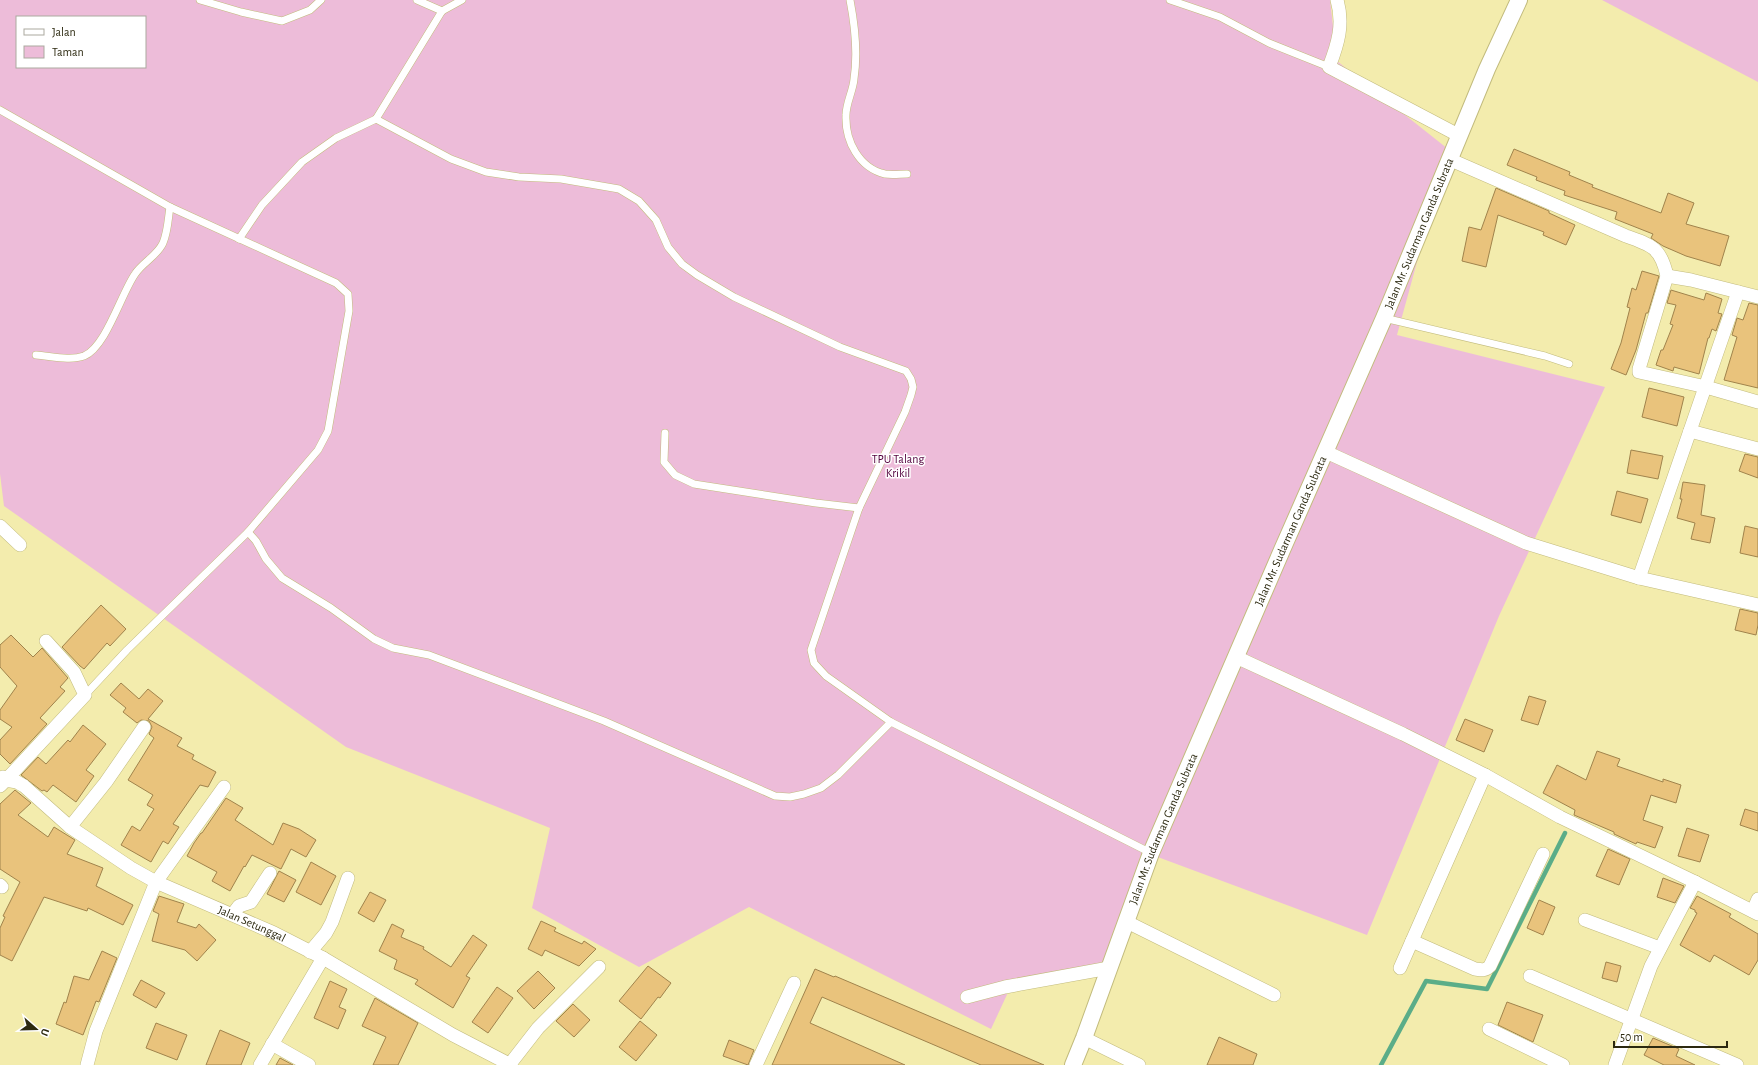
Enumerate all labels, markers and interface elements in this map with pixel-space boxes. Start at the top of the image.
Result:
legend [16,16,146,68]
text: Jalan [52,26,76,38]
text: Taman [52,46,84,58]
street label: Jalan Mr. Sudarman Ganda Subrata [1382,156,1456,311]
park label: TPU Talang Krikil [872,453,924,479]
street label: Jalan Mr. Sudarman Ganda Subrata [1253,454,1329,608]
street label: Jalan Mr. Sudarman Ganda Subrata [1127,751,1200,906]
street label: Jalan Setunggal [216,904,288,944]
north arrow [16,1009,56,1049]
scale bar [1614,1023,1727,1049]
text: U [39,1027,51,1037]
text: 50 m [1620,1031,1643,1043]

